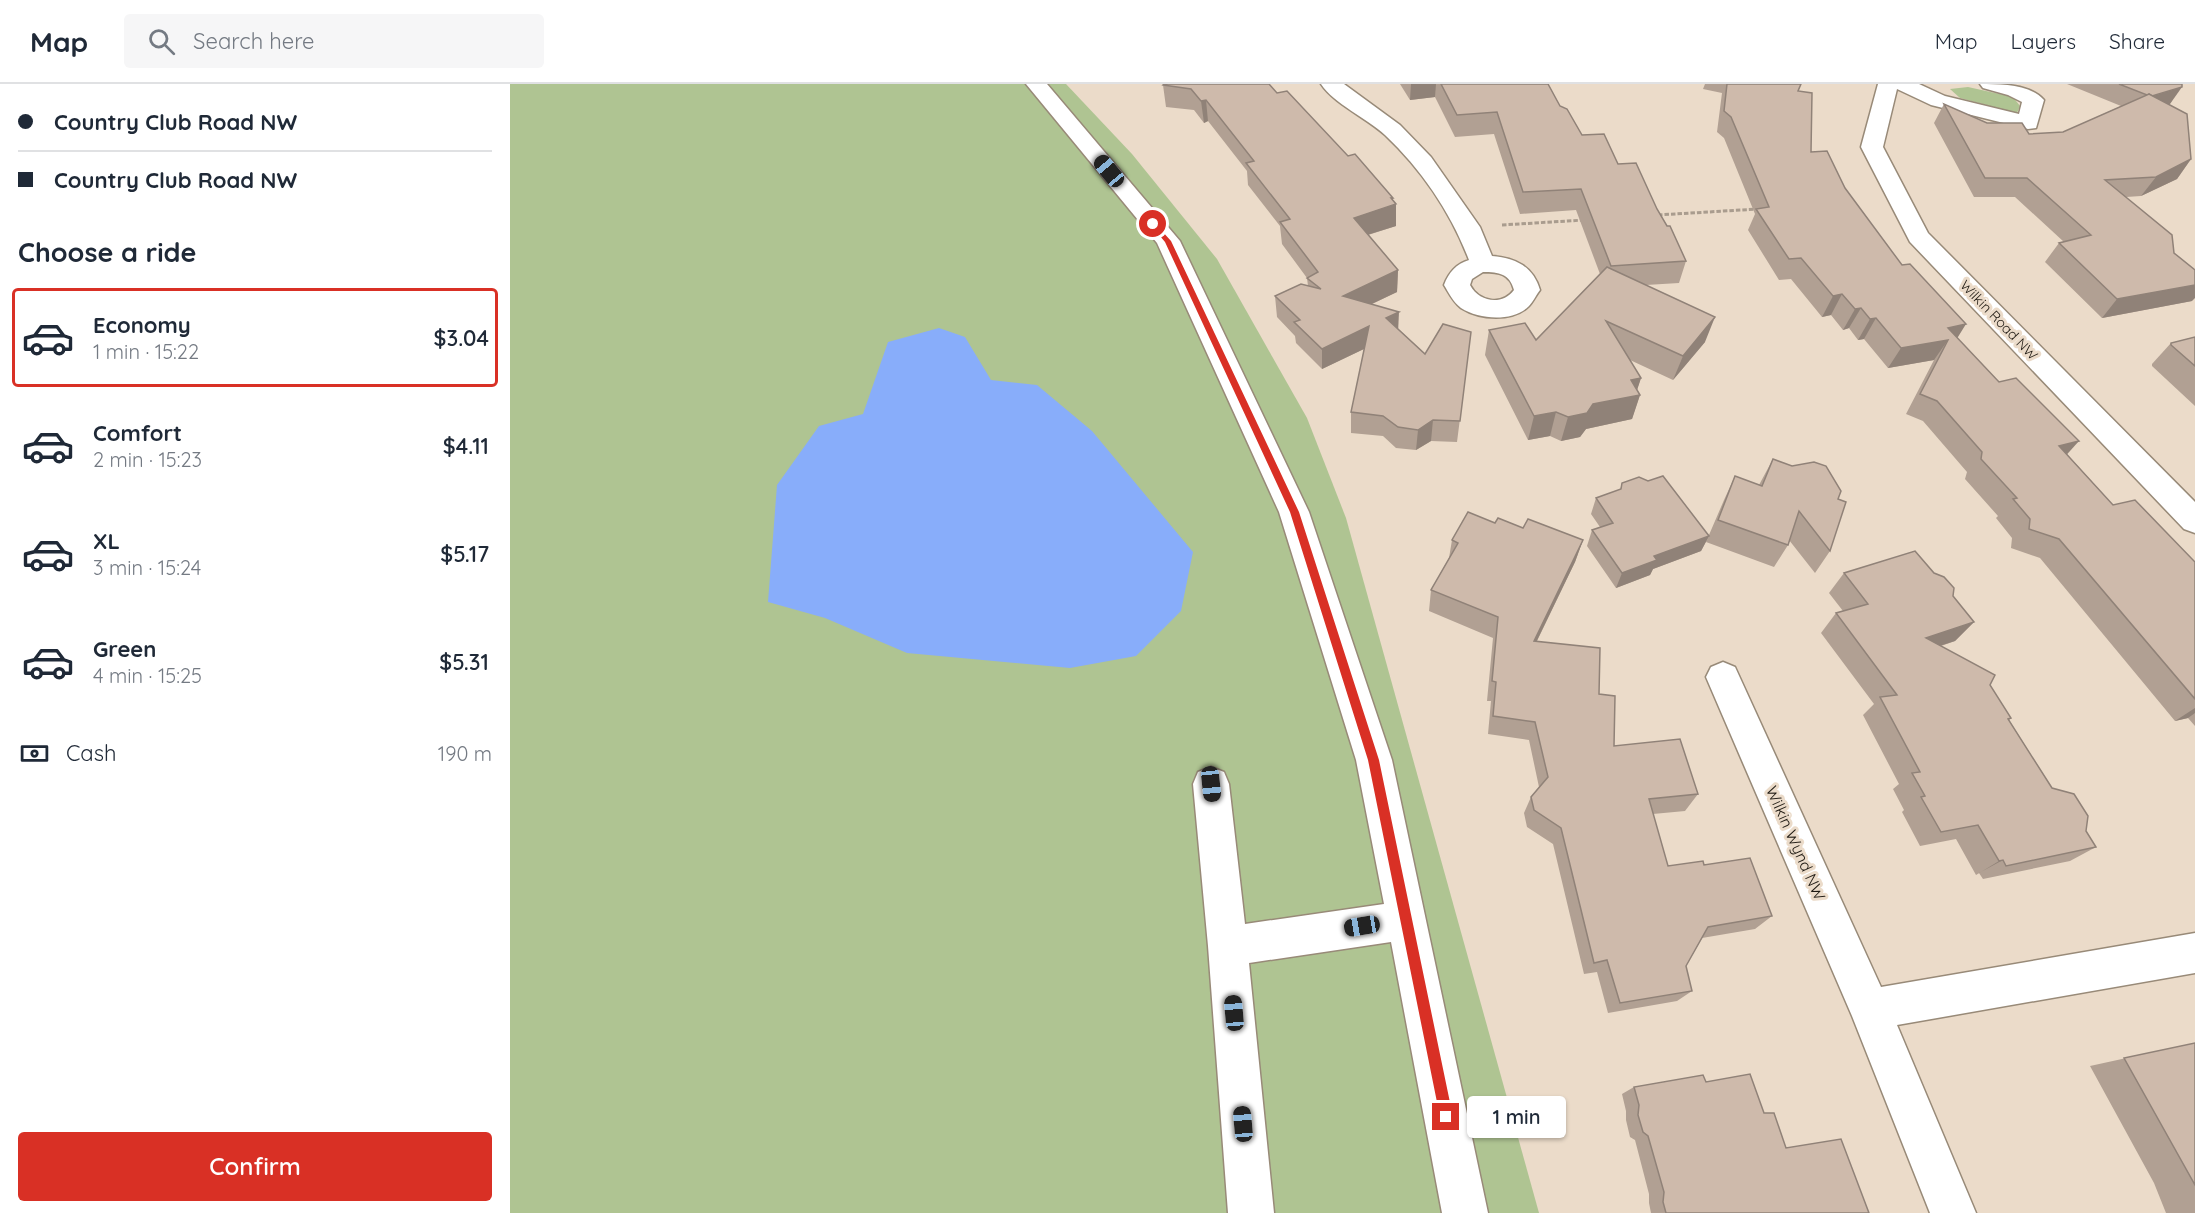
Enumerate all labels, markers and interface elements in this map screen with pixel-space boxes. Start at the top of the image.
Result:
search box [124,14,544,68]
text: Map [30,24,88,59]
icon: search [145,25,178,58]
text: Search here [193,27,315,55]
text: Map [1935,28,1978,54]
text: Layers [2011,28,2076,54]
text: Share [2109,28,2165,54]
text: Country Club Road NW [54,108,297,136]
car [1091,151,1127,191]
text: Country Club Road NW [54,166,297,194]
route start [1139,210,1166,237]
text: Choose a ride [18,235,196,269]
street label: Wilkin Road NW [1956,276,2042,364]
icon: car [21,311,75,365]
text: Economy [93,311,191,339]
text: $3.04 [434,324,489,352]
text: 1 min · 15:22 [93,339,199,364]
icon: car [21,419,75,473]
text: Comfort [93,419,182,447]
text: $4.11 [443,432,489,460]
text: 2 min · 15:23 [93,447,202,472]
icon: car [21,527,75,581]
text: XL [93,527,120,555]
text: $5.17 [440,540,489,568]
text: 3 min · 15:24 [93,555,201,580]
icon: car [21,635,75,689]
text: Green [93,635,156,663]
text: $5.31 [439,648,489,676]
text: 4 min · 15:25 [93,663,202,688]
icon: cash [18,737,51,770]
text: Cash [66,739,117,767]
text: 190 m [438,741,492,766]
car [1200,765,1222,803]
street label: Wilkin Wynd NW [1762,783,1830,903]
car [1343,914,1381,938]
car [1223,994,1245,1032]
callout: 1 min [1467,1096,1566,1138]
route end [1432,1103,1459,1130]
text: 1 min [1493,1104,1540,1129]
car [1232,1105,1254,1143]
button: Confirm [18,1132,492,1201]

